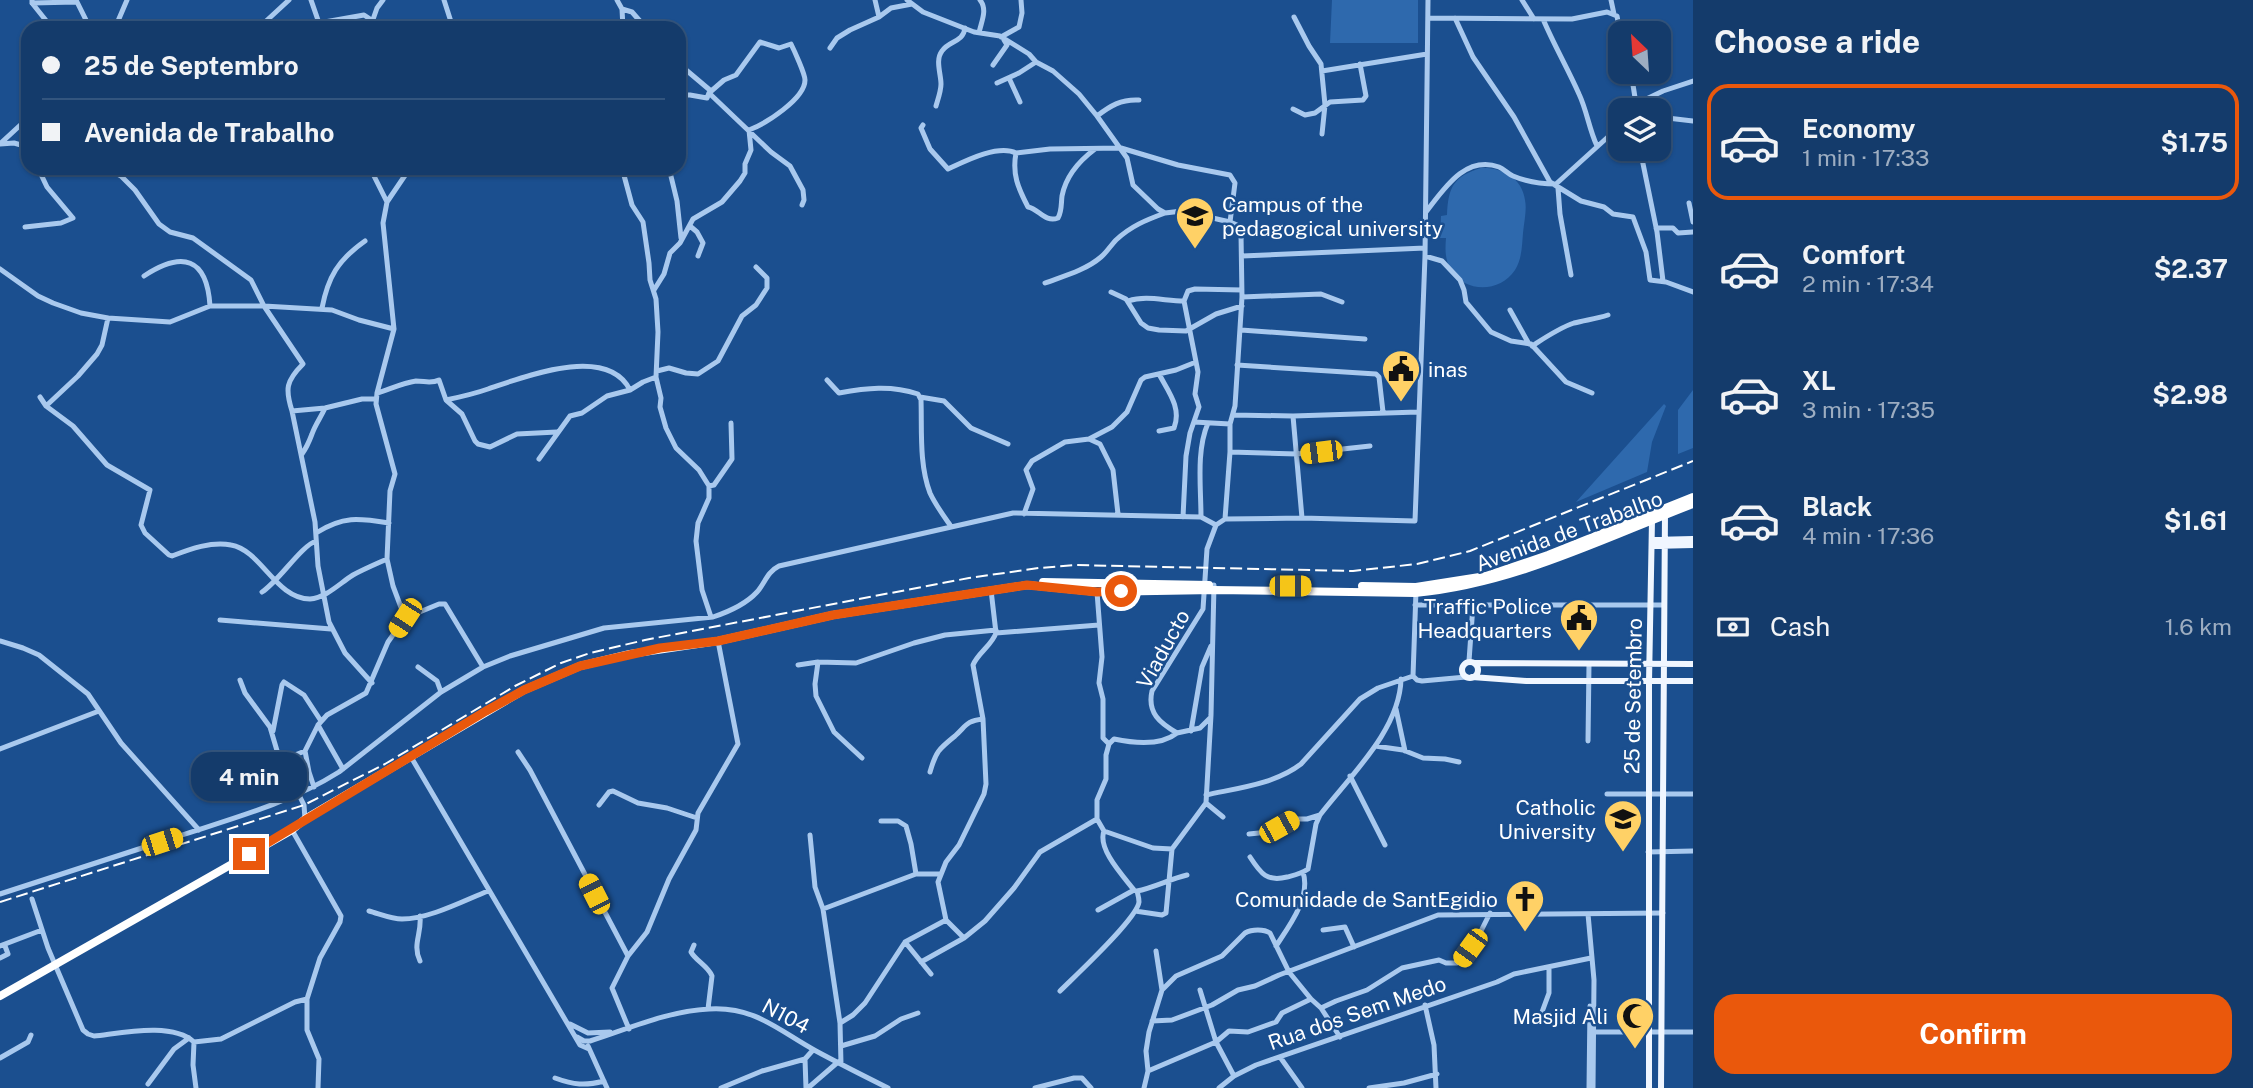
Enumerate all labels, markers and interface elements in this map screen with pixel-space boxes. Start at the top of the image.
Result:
north arrow [1608,21,1671,84]
map controls [1608,21,1671,161]
text: Choose a ride [1714,23,1920,60]
text: 25 de Septembro [84,50,299,81]
button: layers [1608,98,1671,161]
icon: car [1718,111,1781,174]
text: Economy [1802,113,1915,144]
text: Avenida de Trabalho [84,117,334,148]
text: $1.75 [2160,127,2228,158]
text: 1 min · 17:33 [1802,144,1929,171]
place label: Campus of the pedagogical university [1222,192,1443,241]
school or university icon: Campus of the pedagogical university [1174,195,1216,250]
icon: car [1718,237,1781,300]
text: Comfort [1802,239,1905,270]
text: $2.37 [2154,253,2228,284]
text: 2 min · 17:34 [1802,270,1934,297]
public building icon: inas [1380,348,1422,403]
place label: inas [1428,357,1468,382]
icon: car [1718,363,1781,426]
text: XL [1802,365,1836,396]
text: $2.98 [2152,379,2228,410]
text: 3 min · 17:35 [1802,396,1935,423]
car [1299,439,1344,465]
street label: Avenida de Trabalho [1472,486,1666,576]
icon: car [1718,489,1781,552]
text: Black [1802,491,1872,522]
text: $1.61 [2164,505,2228,536]
text: 4 min · 17:36 [1802,522,1934,549]
route start [1105,575,1137,607]
car [1270,576,1312,597]
place label: Traffic Police Headquarters [1417,594,1552,643]
car [385,595,426,641]
public building icon: Traffic Police Headquarters [1558,597,1600,652]
street label: Viaducto [1131,605,1195,693]
icon: cash [1714,608,1752,646]
text: Cash [1770,611,1830,642]
text: 1.6 km [2165,613,2232,640]
street label: 25 de Setembro [1619,618,1647,774]
callout: 4 min [191,752,307,802]
text: 4 min [219,763,279,790]
place label: Catholic University [1498,795,1596,844]
school or university icon: Catholic University [1602,798,1644,853]
car [1256,808,1303,846]
car [139,826,186,858]
route end [233,838,265,870]
car [576,871,613,917]
church icon: Comunidade de SantEgidio [1504,878,1546,933]
place label: Comunidade de SantEgidio [1235,887,1498,912]
car [1450,925,1491,971]
street label: Rua dos Sem Medo [1265,971,1449,1055]
street label: N104 [758,993,814,1039]
button: Confirm [1714,994,2232,1074]
mosque icon: Masjid Ali [1614,995,1656,1050]
place label: Masjid Ali [1512,1004,1608,1029]

